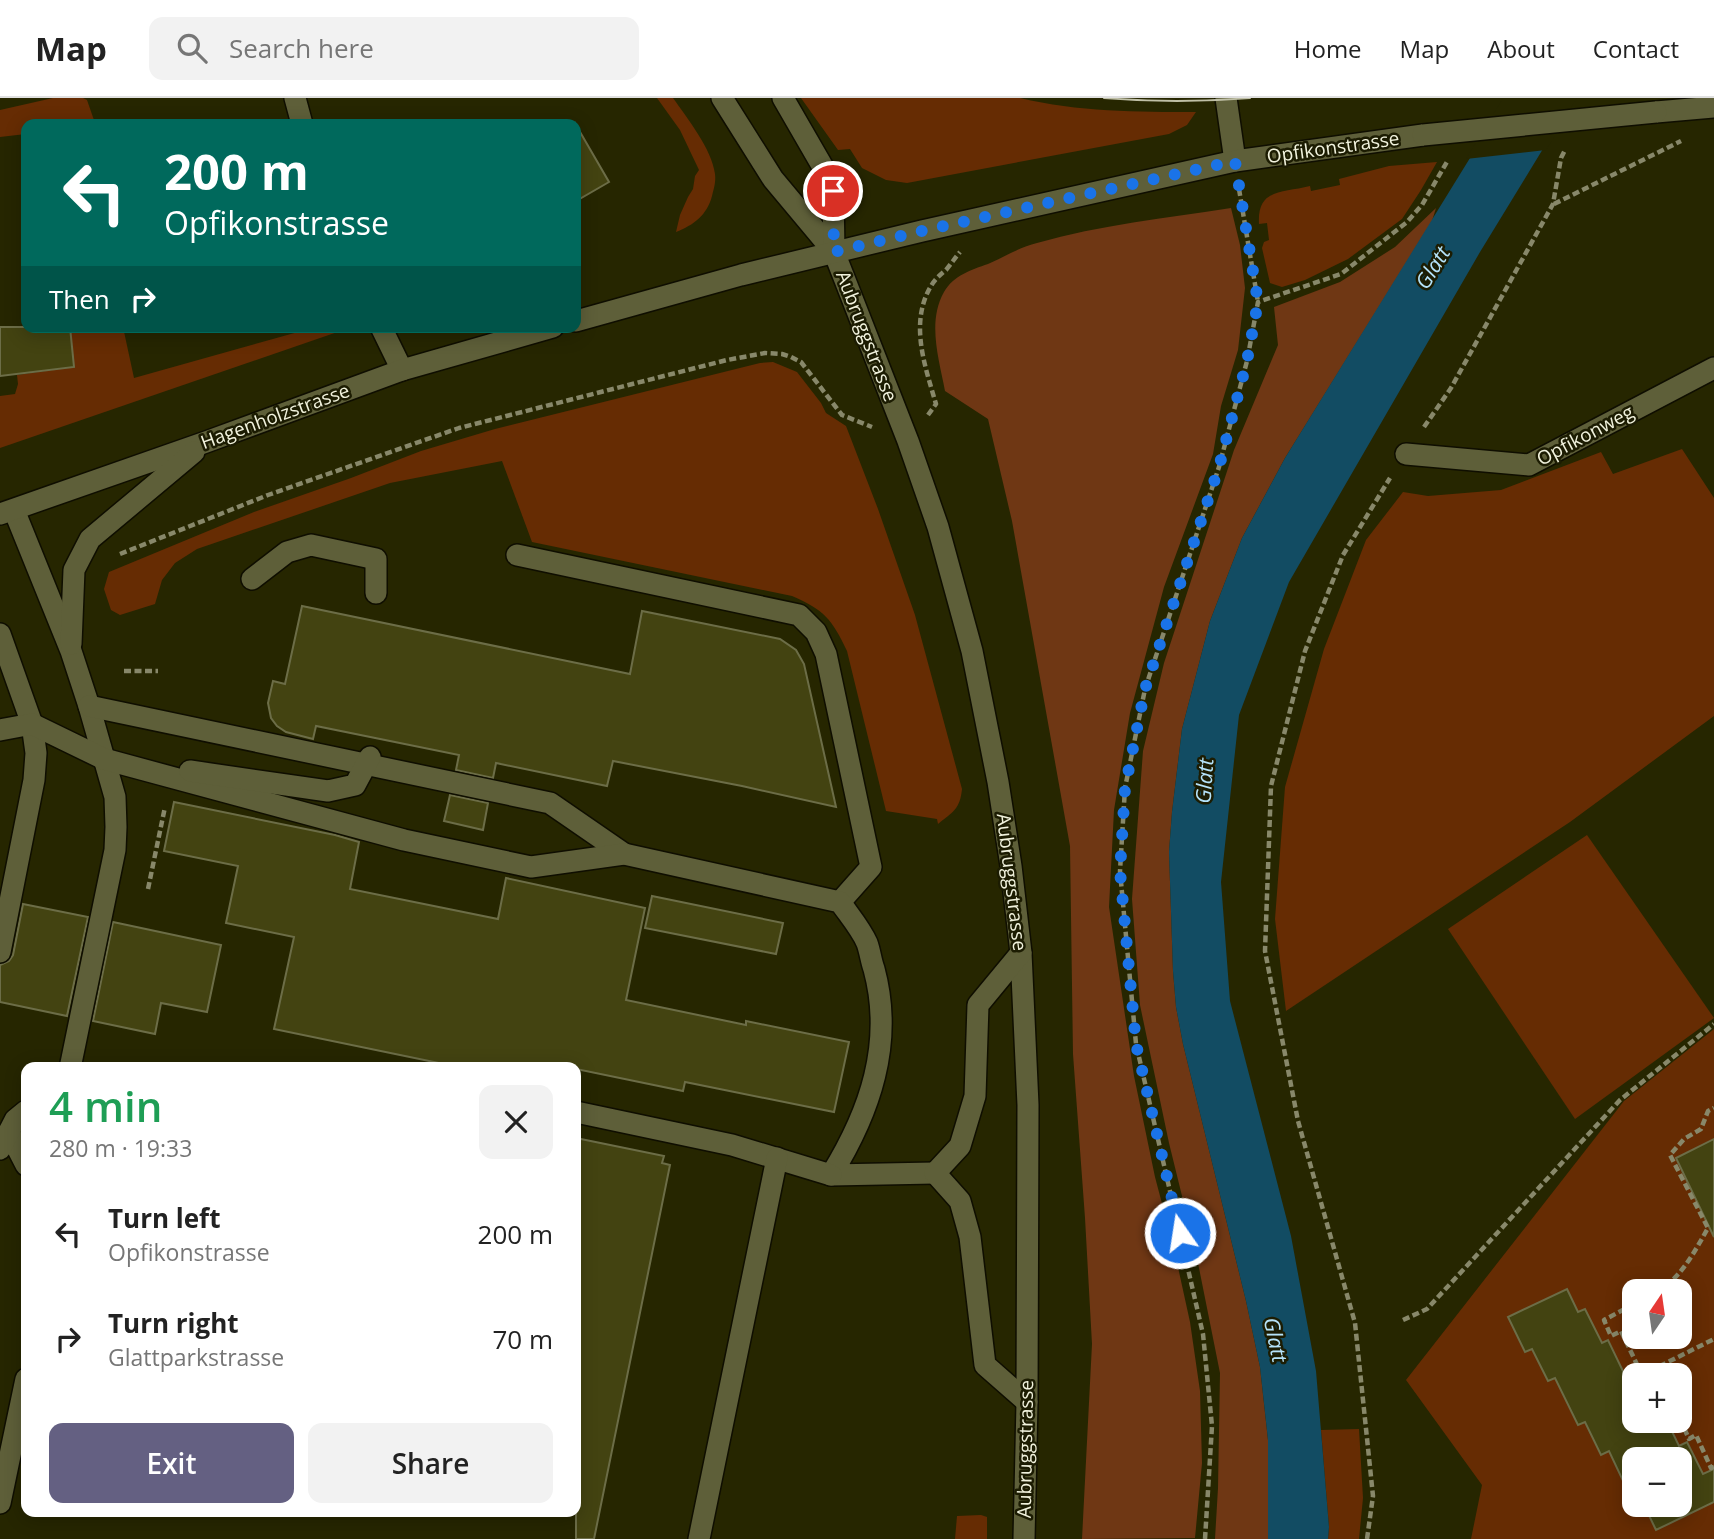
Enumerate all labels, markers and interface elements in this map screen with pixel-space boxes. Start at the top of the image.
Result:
search box [149,17,639,80]
text: Map [35,26,107,71]
icon: search [173,29,211,67]
text: Search here [229,30,374,66]
text: Home [1294,32,1362,65]
text: Map [1400,32,1449,65]
text: About [1487,32,1555,65]
text: Contact [1593,32,1679,65]
street label: Opfikonstrasse [1265,125,1401,169]
text: 200 m [164,138,309,204]
icon: left [49,147,140,238]
pin [803,161,863,221]
icon: arrive [814,172,852,210]
text: Opfikonstrasse [164,201,389,244]
water label: Glatt [1408,240,1457,294]
street label: Aubruggstrasse [830,267,904,405]
icon: right [124,280,162,318]
text: Then [49,281,110,317]
street label: Hagenholzstrasse [197,377,353,455]
street label: Opfikonweg [1532,399,1638,471]
water label: Glatt [1188,756,1220,805]
street label: Aubruggstrasse [991,812,1033,952]
text: 4 min [49,1077,162,1134]
button: close [479,1085,553,1159]
text: 280 m · 19:33 [49,1132,192,1164]
position arrow [1143,1196,1217,1270]
text: Turn left [108,1200,220,1236]
icon: left [49,1215,87,1253]
text: 200 m [478,1216,553,1252]
text: Opfikonstrasse [108,1236,270,1268]
north arrow [1622,1279,1692,1349]
map controls [1622,1279,1692,1517]
text: Turn right [108,1305,239,1341]
water label: Glatt [1258,1315,1295,1366]
icon: right [49,1320,87,1358]
text: 70 m [492,1321,553,1357]
text: Glattparkstrasse [108,1341,284,1373]
button: + [1622,1363,1692,1433]
street label: Aubruggstrasse [1011,1380,1039,1518]
button: Exit [49,1423,294,1503]
button: Share [308,1423,553,1503]
button: − [1622,1447,1692,1517]

